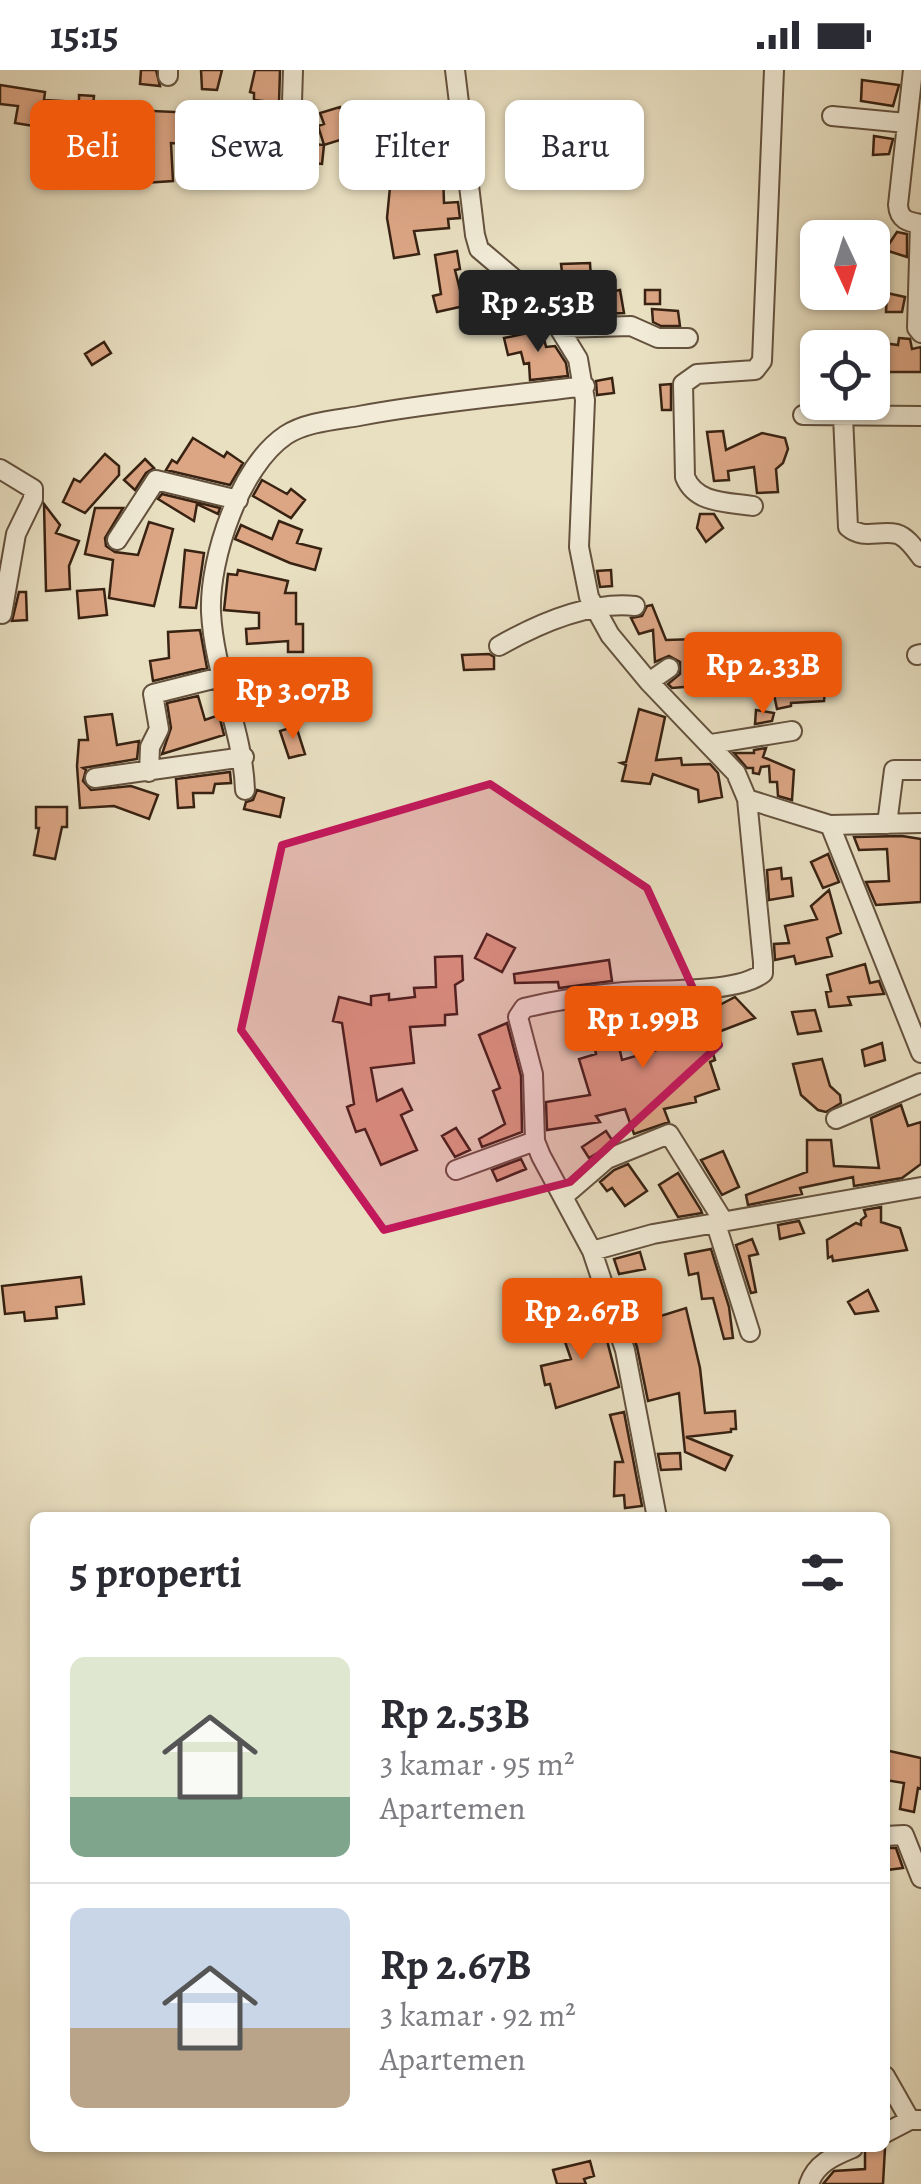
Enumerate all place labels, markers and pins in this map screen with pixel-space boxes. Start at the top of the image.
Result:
pin: Rp 2.53B [435,270,641,355]
pin: Rp 2.33B [660,632,866,717]
pin: Rp 3.07B [190,657,396,742]
pin: Rp 1.99B [540,986,746,1071]
pin: Rp 2.67B [479,1278,685,1363]

